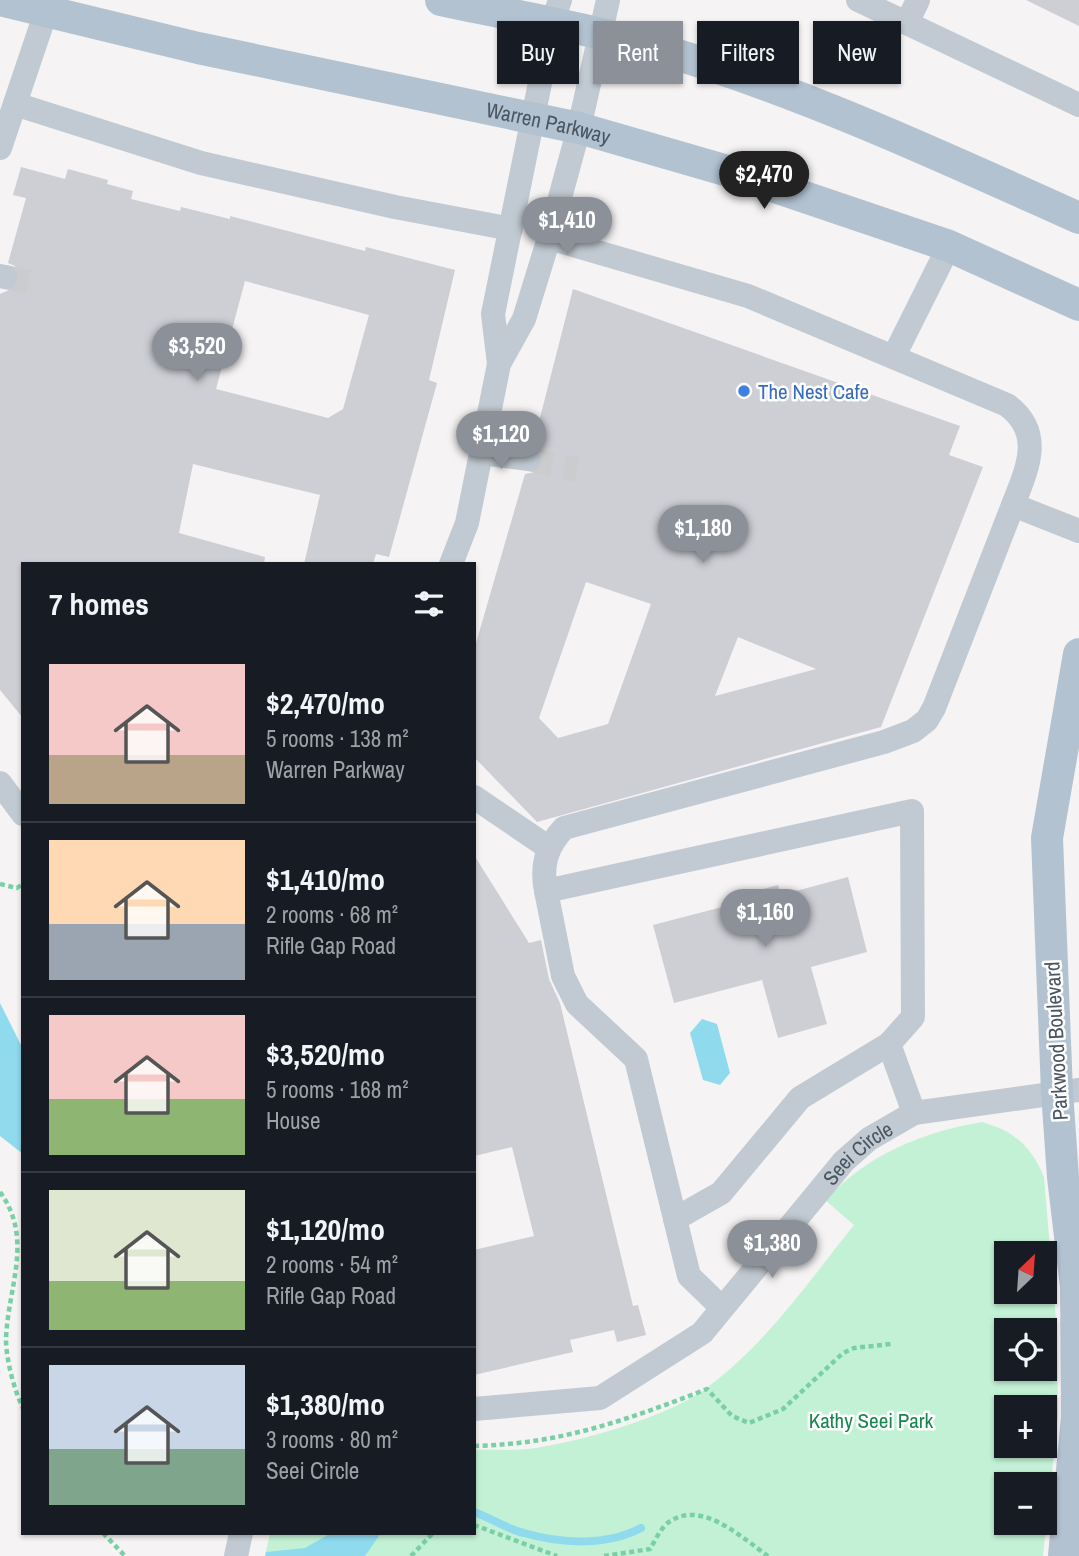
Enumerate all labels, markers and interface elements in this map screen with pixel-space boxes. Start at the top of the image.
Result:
chip: Buy [497,21,579,84]
chip: Rent [593,21,683,84]
chip: Filters [697,21,799,84]
chip: New [813,21,901,84]
street label: Warren Parkway [484,94,614,151]
pin: $2,470 [707,152,821,211]
text: $2,470 [735,158,793,189]
pin: $1,410 [510,198,624,257]
text: $1,410 [538,204,596,235]
pin: $3,520 [140,324,254,383]
text: $3,520 [168,330,226,361]
place label: The Nest Cafe [758,377,869,406]
marker: The Nest Cafe [736,383,752,399]
pin: $1,120 [444,412,558,471]
text: $1,120 [472,418,530,449]
pin: $1,180 [646,505,760,565]
text: $1,180 [674,512,732,543]
text: 7 homes [49,584,149,624]
icon: filters [410,585,448,623]
text: $2,470/mo [266,683,385,723]
icon: home [105,692,189,776]
text: 5 rooms · 138 m² [266,723,409,754]
text: Warren Parkway [266,754,405,785]
text: $1,410/mo [266,859,385,899]
icon: home [105,868,189,952]
pin: $1,160 [708,890,822,949]
text: $1,160 [736,896,794,927]
text: 2 rooms · 68 m² [266,899,398,930]
text: Rifle Gap Road [266,930,396,961]
street label: Parkwood Boulevard [1037,961,1075,1121]
text: $3,520/mo [266,1034,385,1074]
icon: home [105,1043,189,1127]
text: 5 rooms · 168 m² [266,1074,409,1105]
text: House [266,1105,321,1136]
street label: Seei Circle [816,1114,898,1191]
text: $1,120/mo [266,1209,385,1249]
icon: home [105,1218,189,1302]
pin: $1,380 [715,1220,829,1280]
text: $1,380 [743,1227,801,1258]
north arrow [994,1241,1057,1304]
map controls [994,1241,1057,1535]
text: 2 rooms · 54 m² [266,1249,398,1280]
text: Rifle Gap Road [266,1280,396,1311]
button: locate [994,1318,1057,1381]
text: $1,380/mo [266,1384,385,1424]
icon: home [105,1393,189,1477]
button: + [994,1395,1057,1458]
park label: Kathy Seei Park [809,1406,934,1435]
text: 3 rooms · 80 m² [266,1424,398,1455]
text: Seei Circle [266,1455,359,1486]
button: − [994,1472,1057,1535]

